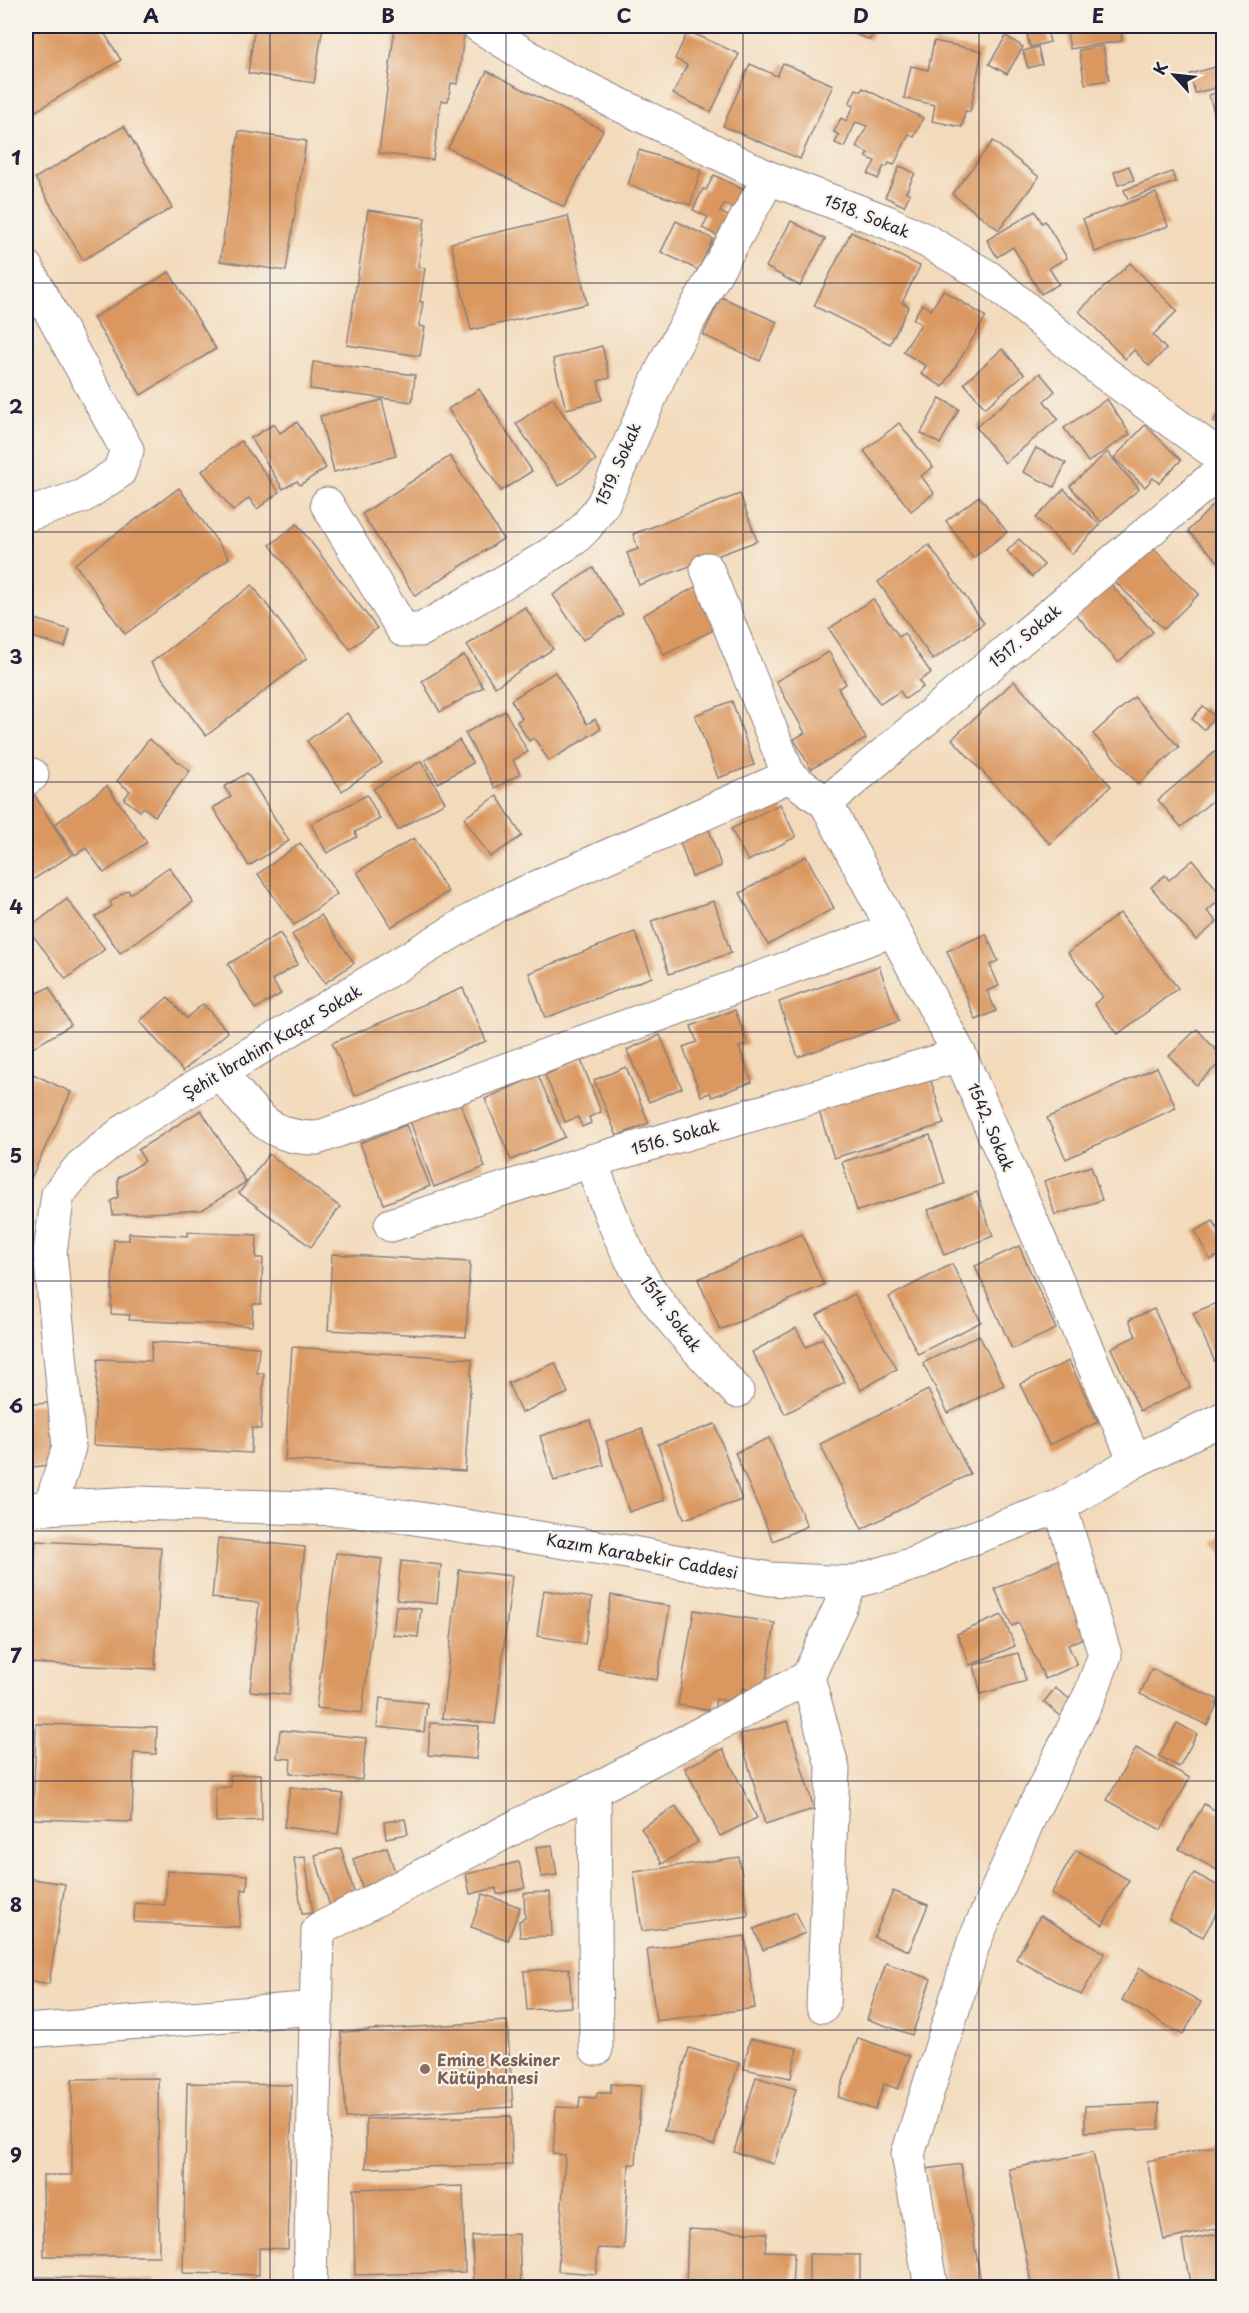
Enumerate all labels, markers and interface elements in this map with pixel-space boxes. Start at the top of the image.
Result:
text: A [143,0,159,30]
text: B [381,0,395,30]
text: C [616,0,632,30]
text: D [853,0,869,30]
text: E [1092,0,1104,30]
north arrow [1144,45,1204,105]
text: K [1146,57,1173,78]
text: 1 [11,142,21,172]
street label: 1518. Sokak [821,187,914,243]
text: 2 [9,391,23,421]
street label: 1519. Sokak [588,418,646,509]
street label: 1517. Sokak [983,598,1066,673]
text: 3 [9,641,23,671]
text: 4 [9,891,23,921]
street label: Şehit İbrahim Kaçar Sokak [177,978,366,1104]
street label: 1542. Sokak [962,1079,1021,1175]
street label: 1516. Sokak [628,1112,721,1160]
text: 5 [10,1140,22,1170]
street label: 1514. Sokak [635,1270,708,1356]
text: 6 [9,1390,23,1420]
street label: Kazım Karabekir Caddesi [545,1526,740,1584]
text: 7 [10,1640,22,1670]
text: 8 [10,1889,22,1919]
place label: Emine Keskiner Kütüphanesi [437,2047,561,2089]
marker: Emine Keskiner Kütüphanesi [418,2062,432,2076]
text: 9 [10,2139,22,2169]

